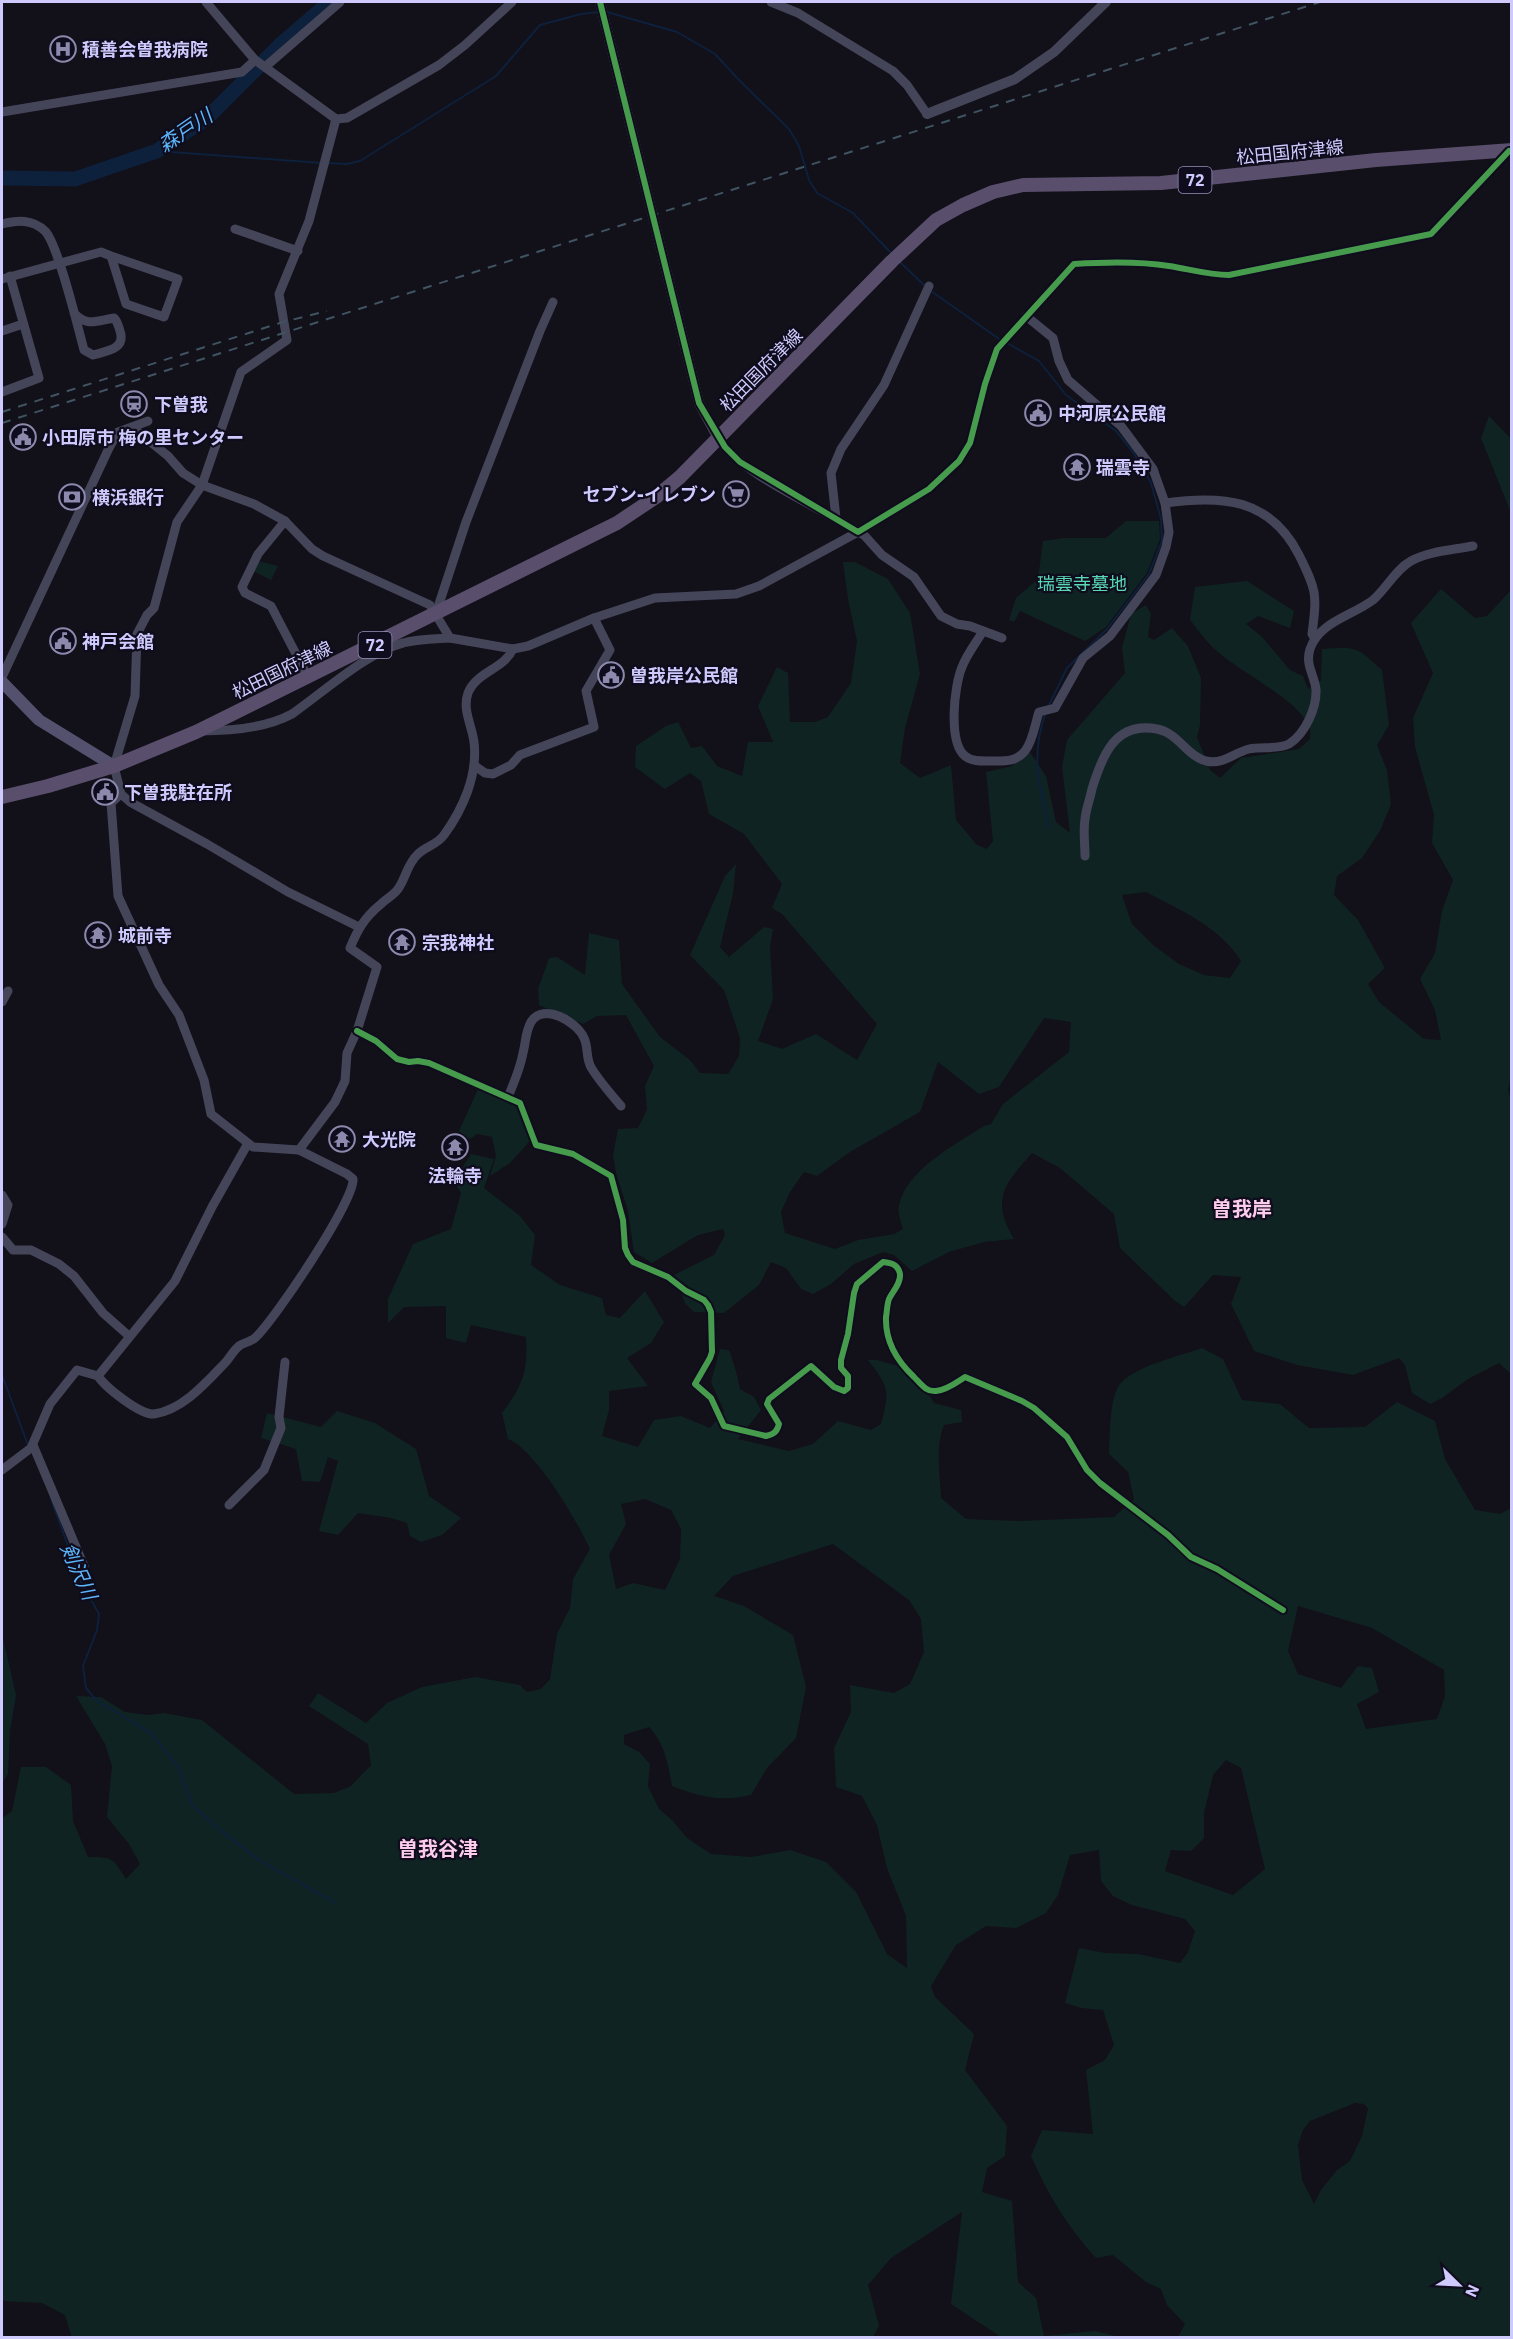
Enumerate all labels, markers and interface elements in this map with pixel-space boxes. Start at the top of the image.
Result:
hospital icon: 積善会曽我病院 [48,34,78,64]
place label: 積善会曽我病院 [82,38,208,61]
water label: 森戸川 [153,101,219,158]
street label: 松田国府津線 [1235,135,1345,169]
road number: 72 [1178,167,1212,193]
street label: 松田国府津線 [715,324,807,416]
station icon: 下曽我 [119,389,149,419]
place label: 下曽我 [154,393,208,416]
public building icon: 中河原公民館 [1023,398,1053,428]
place label: 中河原公民館 [1058,402,1166,425]
public building icon: 小田原市 梅の里センター [8,422,38,452]
place label: 小田原市 梅の里センター [42,426,244,449]
temple icon: 瑞雲寺 [1062,452,1092,482]
place label: 瑞雲寺 [1096,456,1150,479]
supermarket icon: セブン-イレブン [721,479,751,509]
bank icon: 横浜銀行 [57,482,87,512]
place label: セブン-イレブン [583,483,716,506]
place label: 横浜銀行 [92,486,164,509]
park label: 瑞雲寺墓地 [1037,572,1127,595]
public building icon: 神戸会館 [48,626,78,656]
place label: 神戸会館 [82,630,154,653]
road number: 72 [358,632,392,658]
street label: 松田国府津線 [228,636,336,704]
public building icon: 曽我岸公民館 [596,660,626,690]
place label: 曽我岸公民館 [630,664,738,687]
public building icon: 下曽我駐在所 [90,777,120,807]
place label: 下曽我駐在所 [124,781,232,804]
temple icon: 城前寺 [83,920,113,950]
place label: 城前寺 [118,924,172,947]
temple icon: 宗我神社 [387,927,417,957]
place label: 宗我神社 [422,931,494,954]
temple icon: 大光院 [327,1124,357,1154]
place label: 大光院 [362,1128,416,1151]
temple icon: 法輪寺 [440,1132,470,1162]
place label: 法輪寺 [428,1164,482,1187]
district label: 曽我岸 [1212,1195,1272,1222]
water label: 剣沢川 [54,1538,104,1606]
district label: 曽我谷津 [398,1835,478,1862]
north arrow [1429,2255,1489,2315]
text: N [1461,2282,1484,2300]

